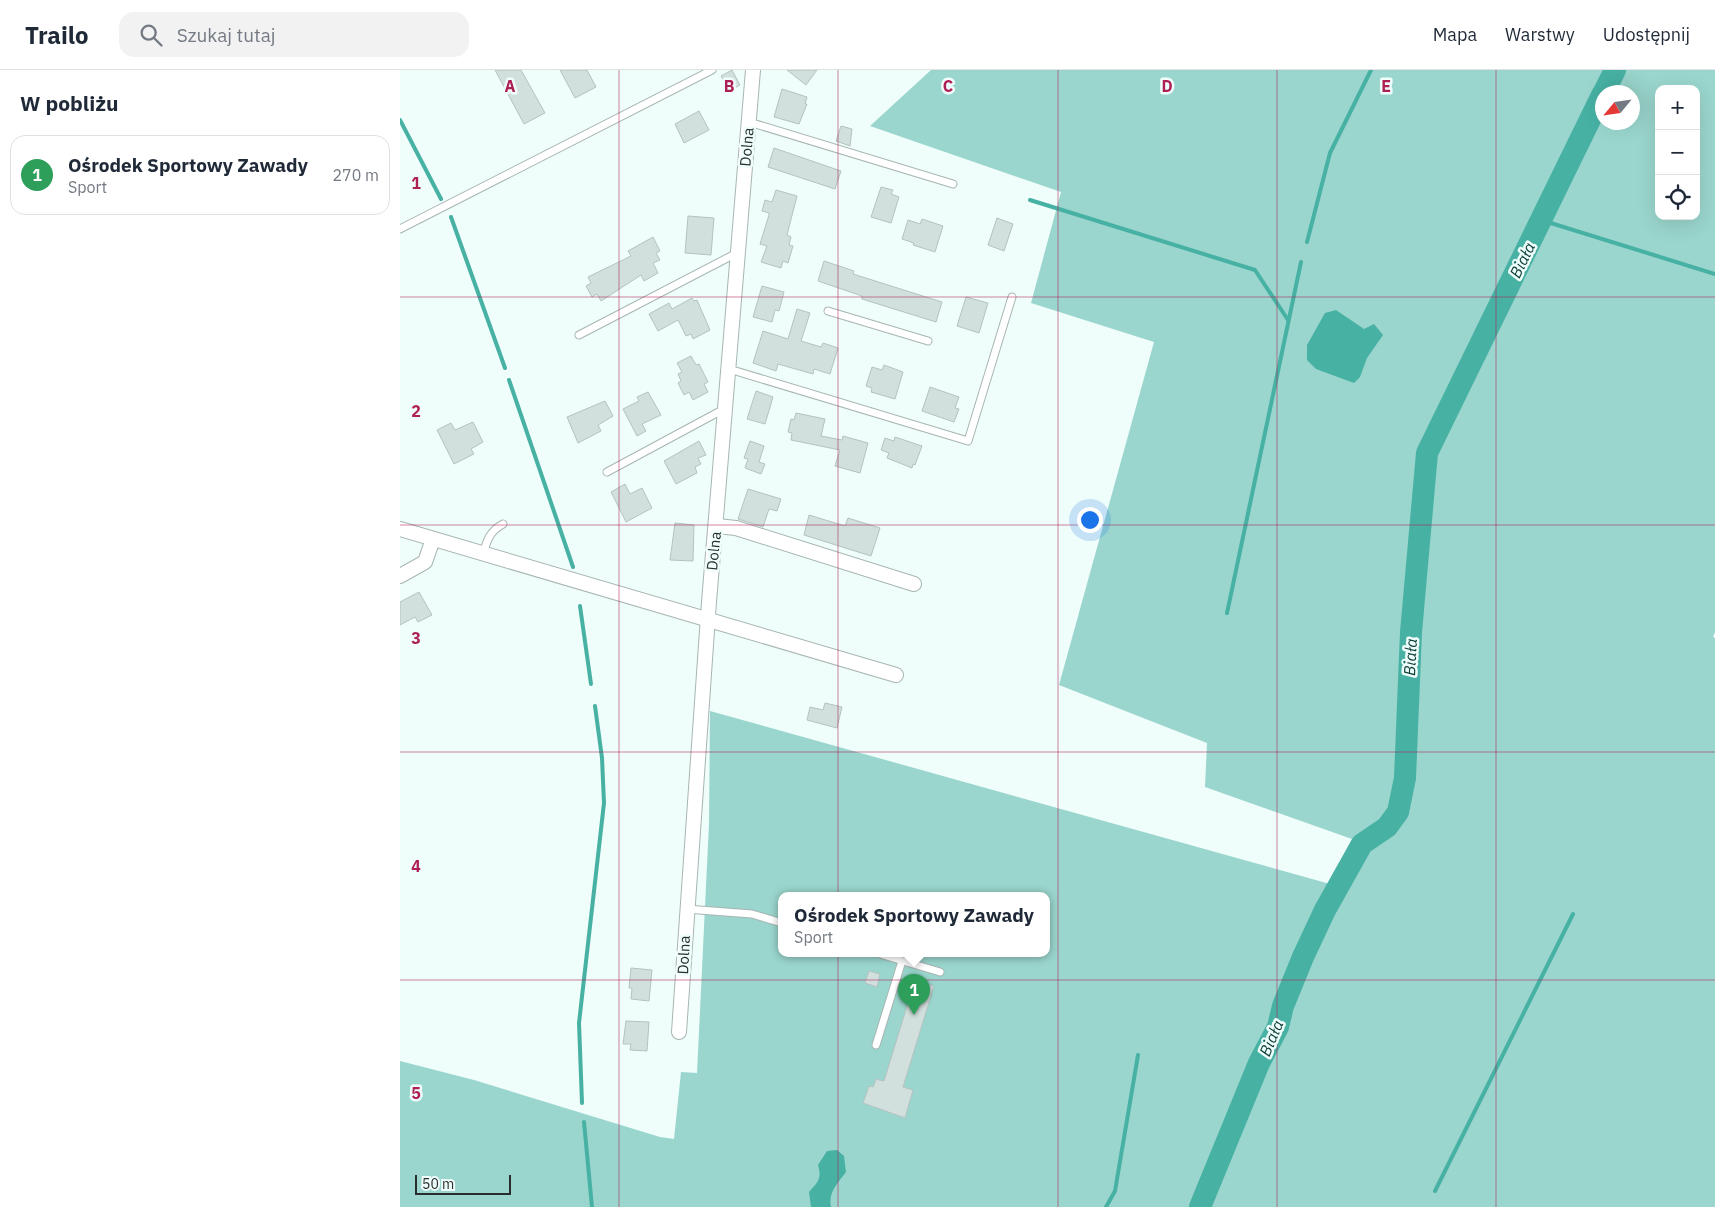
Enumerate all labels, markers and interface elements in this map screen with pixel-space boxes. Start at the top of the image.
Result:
search box [119,12,469,57]
text: Trailo [25,19,89,51]
icon: search [137,21,165,49]
text: Szukaj tutaj [177,23,276,47]
text: Mapa [1433,23,1477,46]
text: Warstwy [1505,23,1575,46]
text: Udostępnij [1603,23,1690,46]
text: A [505,76,516,96]
text: B [724,76,735,96]
text: C [943,76,953,96]
text: D [1161,76,1173,96]
text: E [1381,76,1391,96]
north arrow [1595,85,1640,130]
map controls [1655,85,1700,220]
button: + [1655,85,1700,130]
text: W pobliżu [20,89,119,117]
street label: Dolna [735,127,758,167]
button: − [1655,130,1700,175]
text: Ośrodek Sportowy Zawady [68,153,308,177]
text: 1 [32,165,42,185]
text: 270 m [332,165,379,185]
text: 1 [411,173,421,193]
button: locate [1655,175,1700,220]
text: Sport [68,177,107,197]
water label: Biała [1505,239,1539,281]
text: 2 [411,401,421,421]
your location [1077,507,1103,533]
street label: Dolna [702,531,725,571]
text: 3 [411,628,421,648]
water label: Biała [1399,638,1421,676]
text: 4 [411,856,421,876]
popup [778,892,1050,957]
text: Ośrodek Sportowy Zawady [794,903,1034,927]
text: Sport [794,927,833,947]
street label: Dolna [673,935,694,975]
pin: 1 [898,974,930,1015]
water label: Biała [1255,1017,1287,1059]
text: 5 [411,1083,421,1103]
scale bar [415,1172,511,1195]
text: 50 m [422,1175,454,1193]

